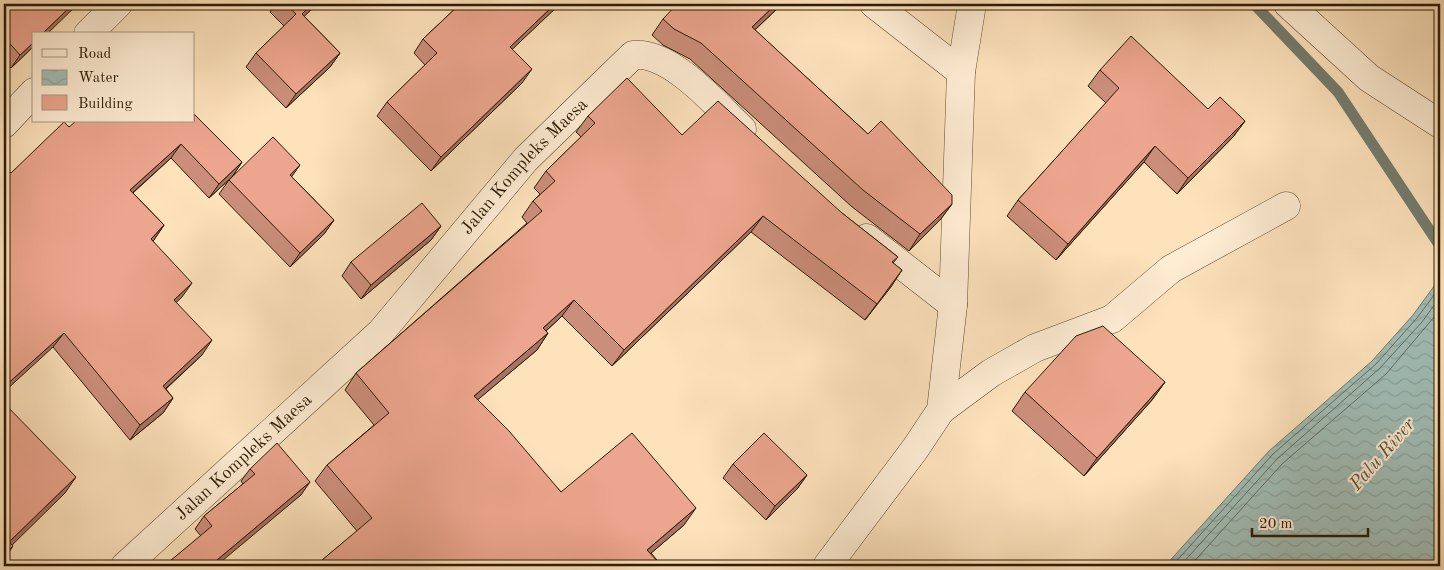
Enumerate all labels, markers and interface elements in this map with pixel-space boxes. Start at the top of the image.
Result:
legend [32,32,195,122]
text: Road [78,47,112,62]
text: Water [78,71,119,86]
street label: Jalan Kompleks Maesa [458,95,591,238]
text: Building [78,97,133,112]
street label: Jalan Kompleks Maesa [172,391,316,524]
water label: Palu River [1346,415,1420,495]
scale bar [1252,505,1368,537]
text: 20 m [1259,517,1293,532]

